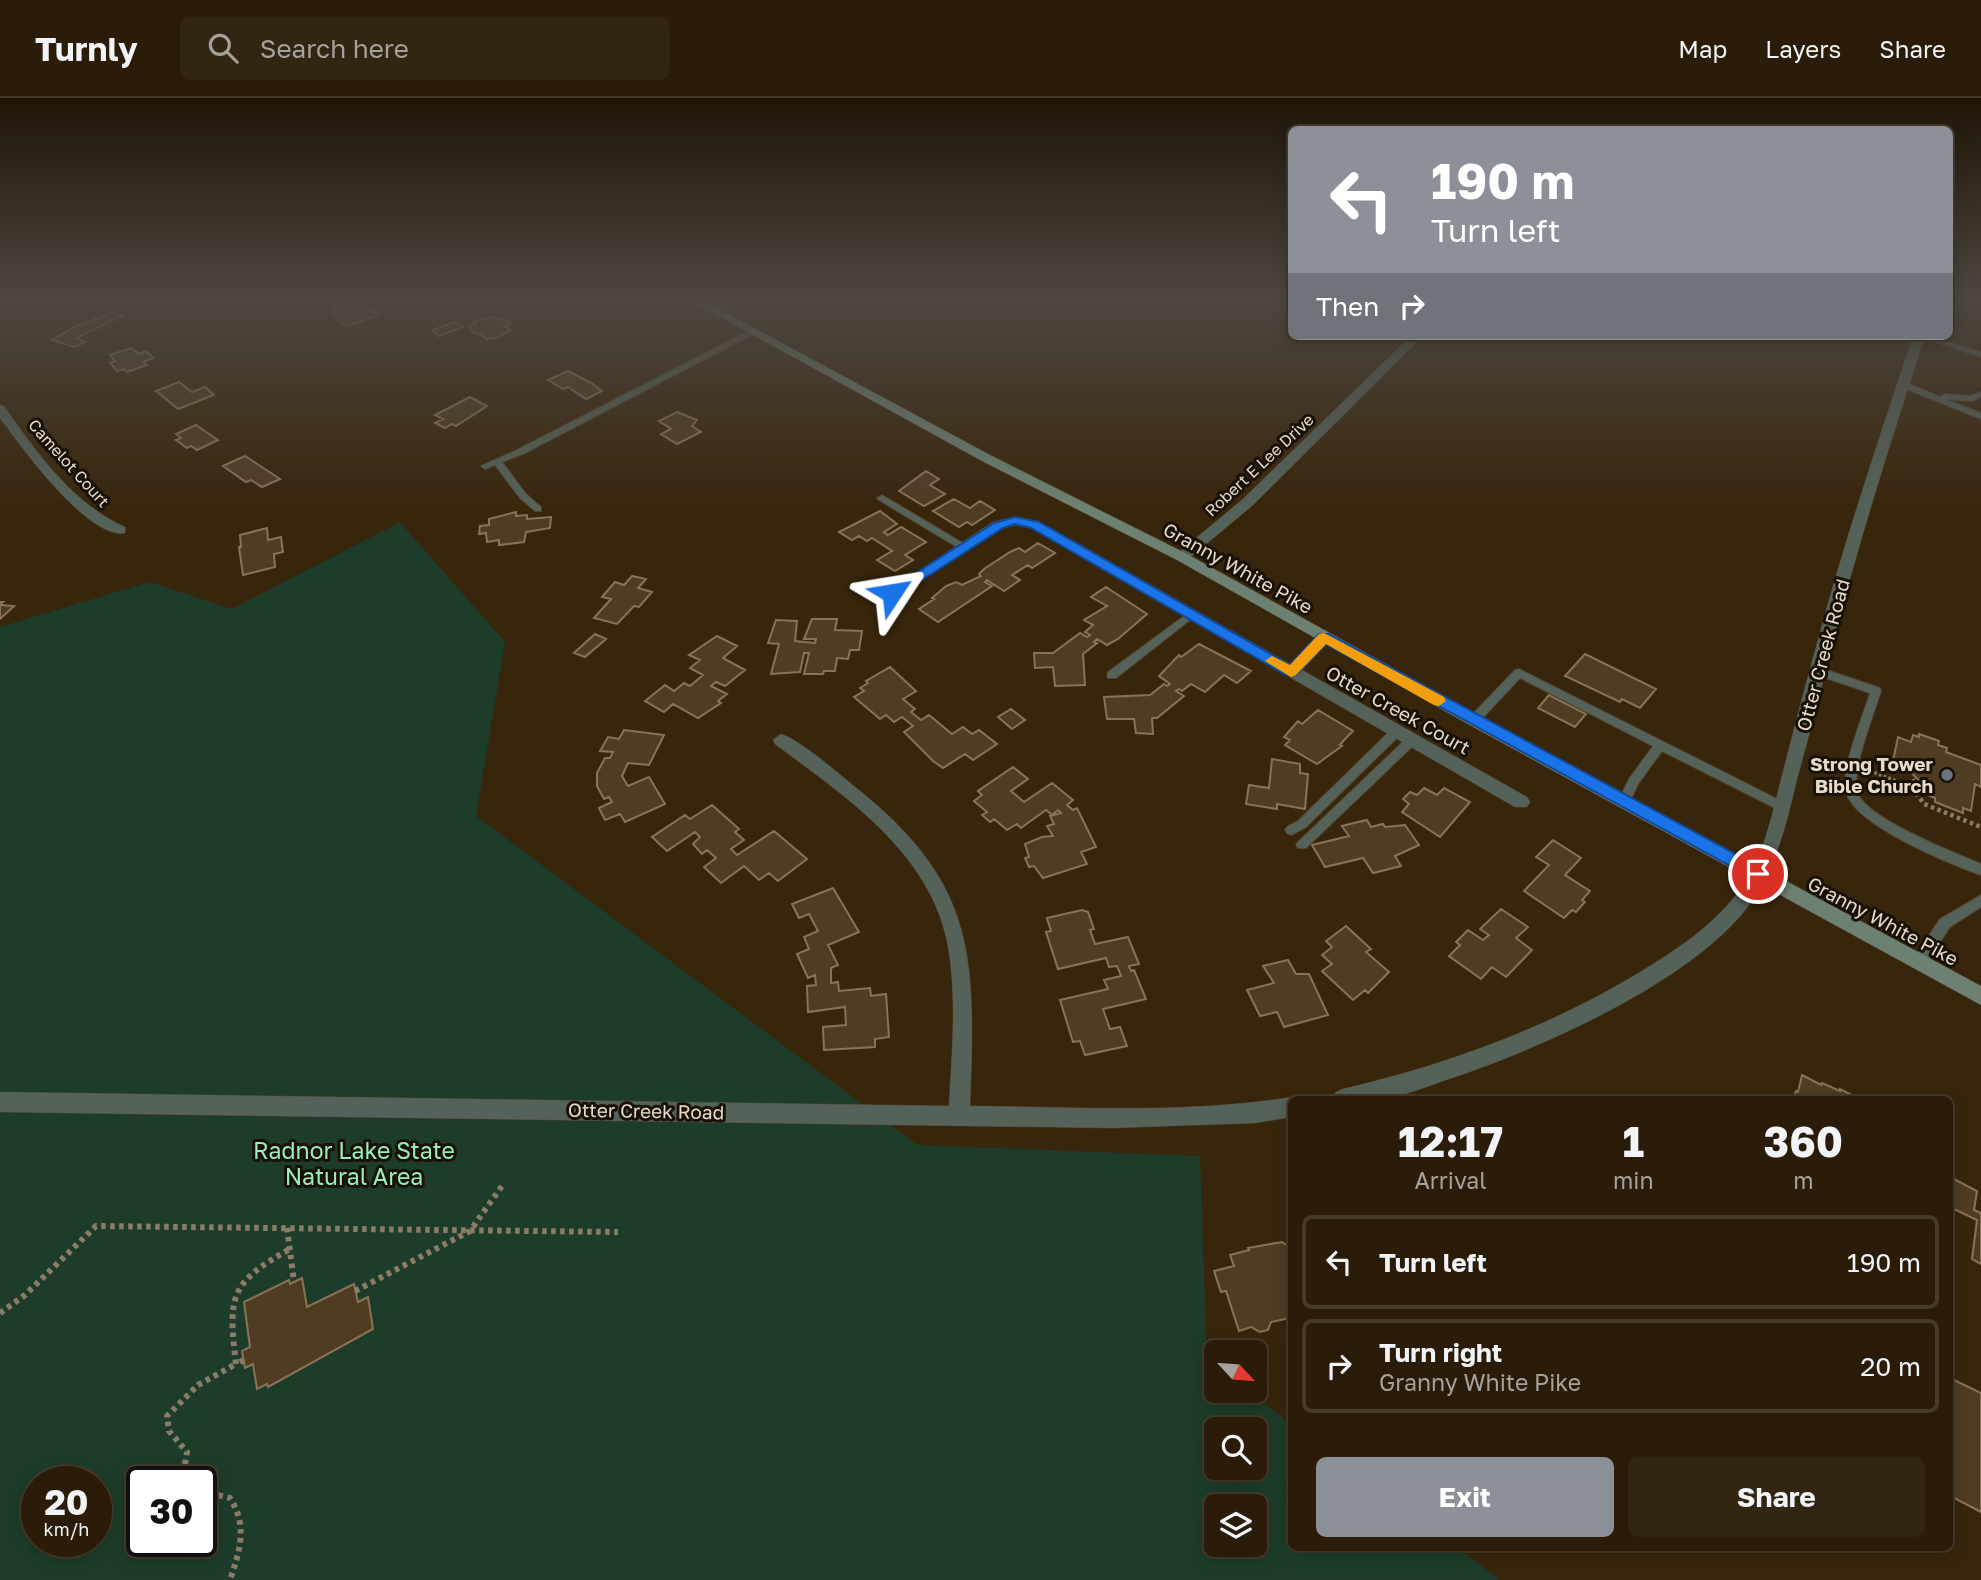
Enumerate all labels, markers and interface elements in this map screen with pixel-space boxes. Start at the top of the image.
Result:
search box [180,17,670,80]
text: Turnly [35,29,138,68]
icon: search [204,29,242,67]
text: Search here [260,33,409,64]
text: Map [1678,34,1727,63]
text: Layers [1765,34,1841,63]
text: Share [1879,34,1946,63]
text: 190 m [1431,151,1574,210]
icon: left [1316,154,1407,245]
text: Turn left [1431,211,1560,249]
icon: right [1393,287,1431,325]
text: Then [1316,291,1379,322]
street label: Robert E Lee Drive [1200,409,1318,521]
street label: Camelot Court [24,415,114,511]
street label: Granny White Pike [1160,517,1317,618]
position arrow [855,556,929,630]
street label: Otter Creek Road [1791,576,1854,733]
street label: Otter Creek Court [1322,660,1474,759]
place label: Strong Tower Bible Church [1810,752,1934,797]
marker: Strong Tower Bible Church [1939,767,1955,783]
pin [1728,844,1788,904]
icon: arrive [1739,855,1777,893]
street label: Granny White Pike [1804,871,1962,970]
street label: Otter Creek Road [568,1098,724,1123]
text: 12:17 [1398,1116,1503,1166]
text: 1 [1622,1116,1644,1166]
text: 360 [1764,1116,1843,1166]
park label: Radnor Lake State Natural Area [253,1136,455,1190]
text: Arrival [1414,1166,1487,1194]
text: min [1613,1166,1654,1194]
text: m [1793,1166,1813,1194]
icon: left [1320,1243,1358,1281]
text: Turn left [1379,1247,1487,1278]
text: 190 m [1847,1247,1921,1278]
text: Turn right [1379,1337,1502,1368]
north arrow [1204,1340,1267,1404]
map controls [1204,1340,1267,1557]
icon: right [1320,1347,1358,1385]
text: 20 m [1860,1351,1921,1382]
text: Granny White Pike [1379,1368,1581,1396]
button: search [1204,1417,1267,1480]
button: Exit [1316,1457,1614,1537]
button: Share [1628,1457,1925,1537]
speed limit sign: 30 [126,1466,217,1557]
text: 20 [44,1481,89,1523]
button: layers [1204,1494,1267,1557]
text: km/h [44,1518,89,1540]

